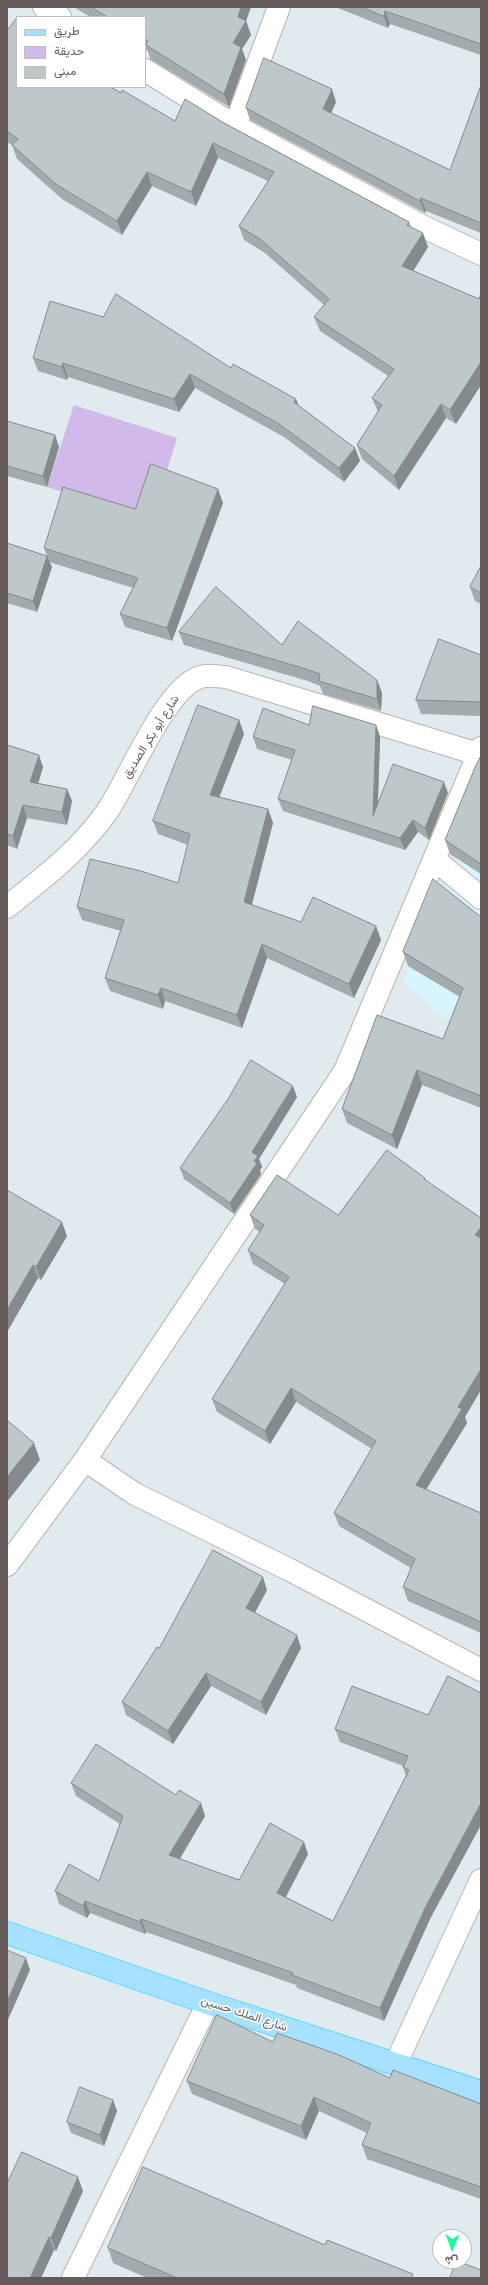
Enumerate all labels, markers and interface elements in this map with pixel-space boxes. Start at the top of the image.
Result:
legend [16,16,146,88]
text: طريق [54,24,79,38]
text: حديقة [54,44,84,58]
text: مبنى [54,64,76,78]
street label: شارع أبو بكر الصديق [120,693,182,781]
street label: شارع الملك حسين [199,1993,289,2035]
north arrow [432,2229,472,2269]
text: ش [445,2254,458,2267]

